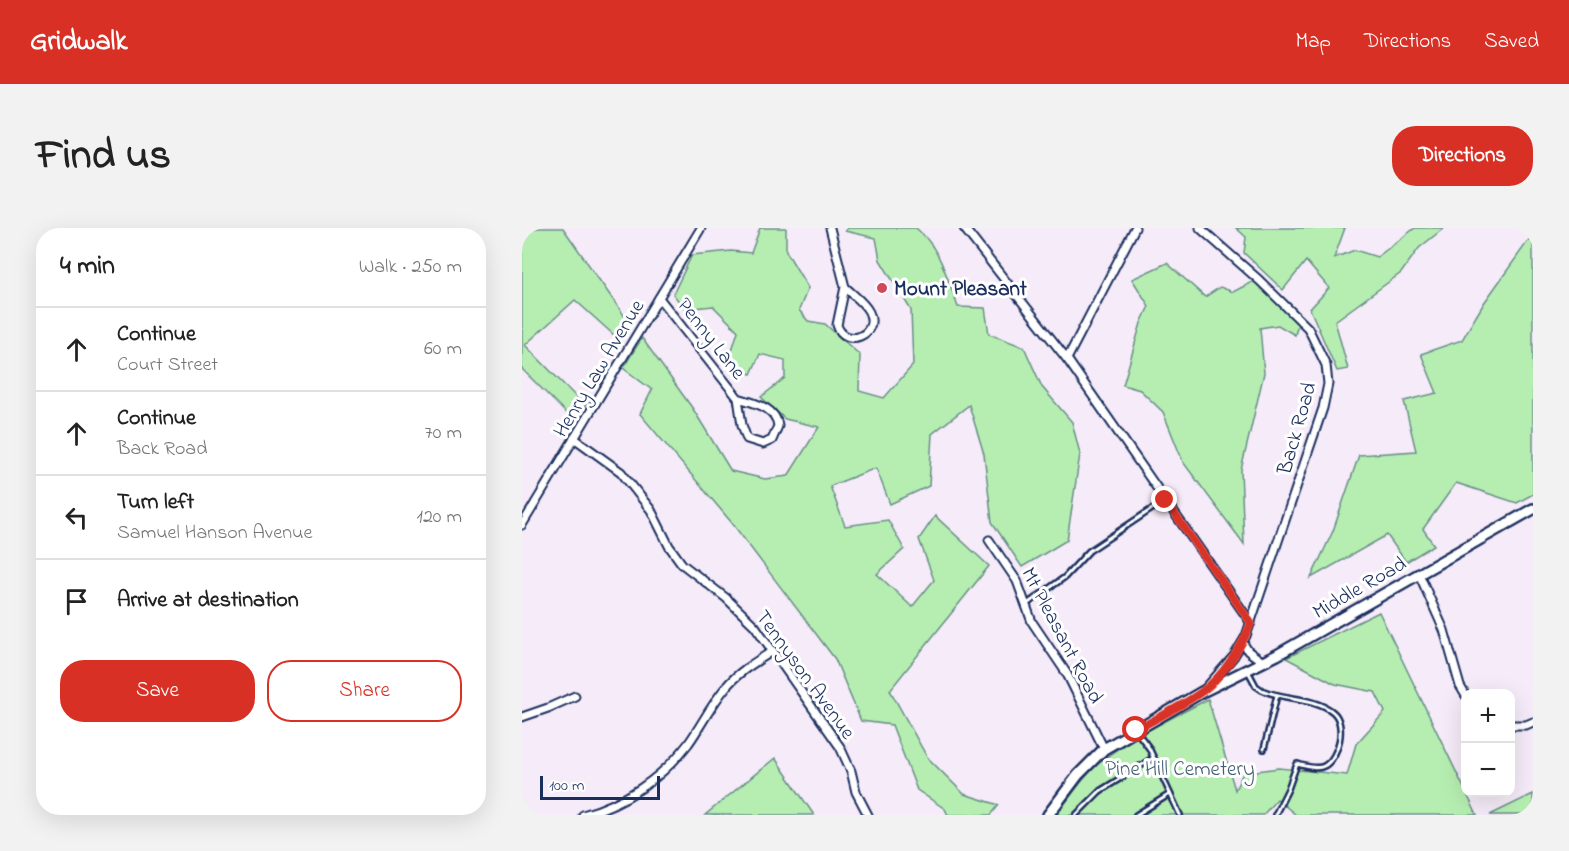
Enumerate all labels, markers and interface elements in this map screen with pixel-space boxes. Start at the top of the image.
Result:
text: Gridwalk [30,22,127,63]
text: Map [1295,27,1331,57]
text: Directions [1364,27,1451,57]
text: Saved [1484,27,1539,57]
text: Find us [36,126,171,187]
button: Directions [1392,126,1533,186]
text: 4 min [60,248,115,286]
text: Walk · 250 m [359,253,462,282]
place label: Mount Pleasant [894,275,1028,305]
marker: Mount Pleasant [875,281,889,295]
street label: Penny Lane [667,292,752,388]
street label: Henry Law Avenue [547,294,655,445]
text: Continue [117,319,196,351]
icon: ahead [60,333,93,366]
text: 60 m [424,335,462,364]
text: Court Street [117,351,218,380]
street label: Back Road [1270,379,1325,479]
text: Continue [117,403,196,435]
icon: ahead [60,417,93,450]
text: 70 m [425,419,462,448]
text: Back Road [117,435,207,464]
route end [1151,486,1177,512]
text: Turn left [117,487,194,519]
icon: left [60,501,93,534]
text: 120 m [417,503,462,532]
text: Samuel Hanson Avenue [117,519,312,548]
street label: Middle Road [1307,550,1413,628]
street label: Mt Pleasant Road [1013,562,1110,710]
icon: arrive [60,585,93,618]
text: Arrive at destination [117,585,299,617]
street label: Tennyson Avenue [745,604,862,748]
button: Save [60,660,255,722]
button: Share [267,660,462,722]
map controls [1461,689,1515,797]
button: + [1461,689,1515,743]
route start [1122,716,1148,742]
button: − [1461,743,1515,797]
park label: Pine Hill Cemetery [1105,755,1255,787]
scale bar [540,773,660,800]
text: 100 m [549,774,584,798]

